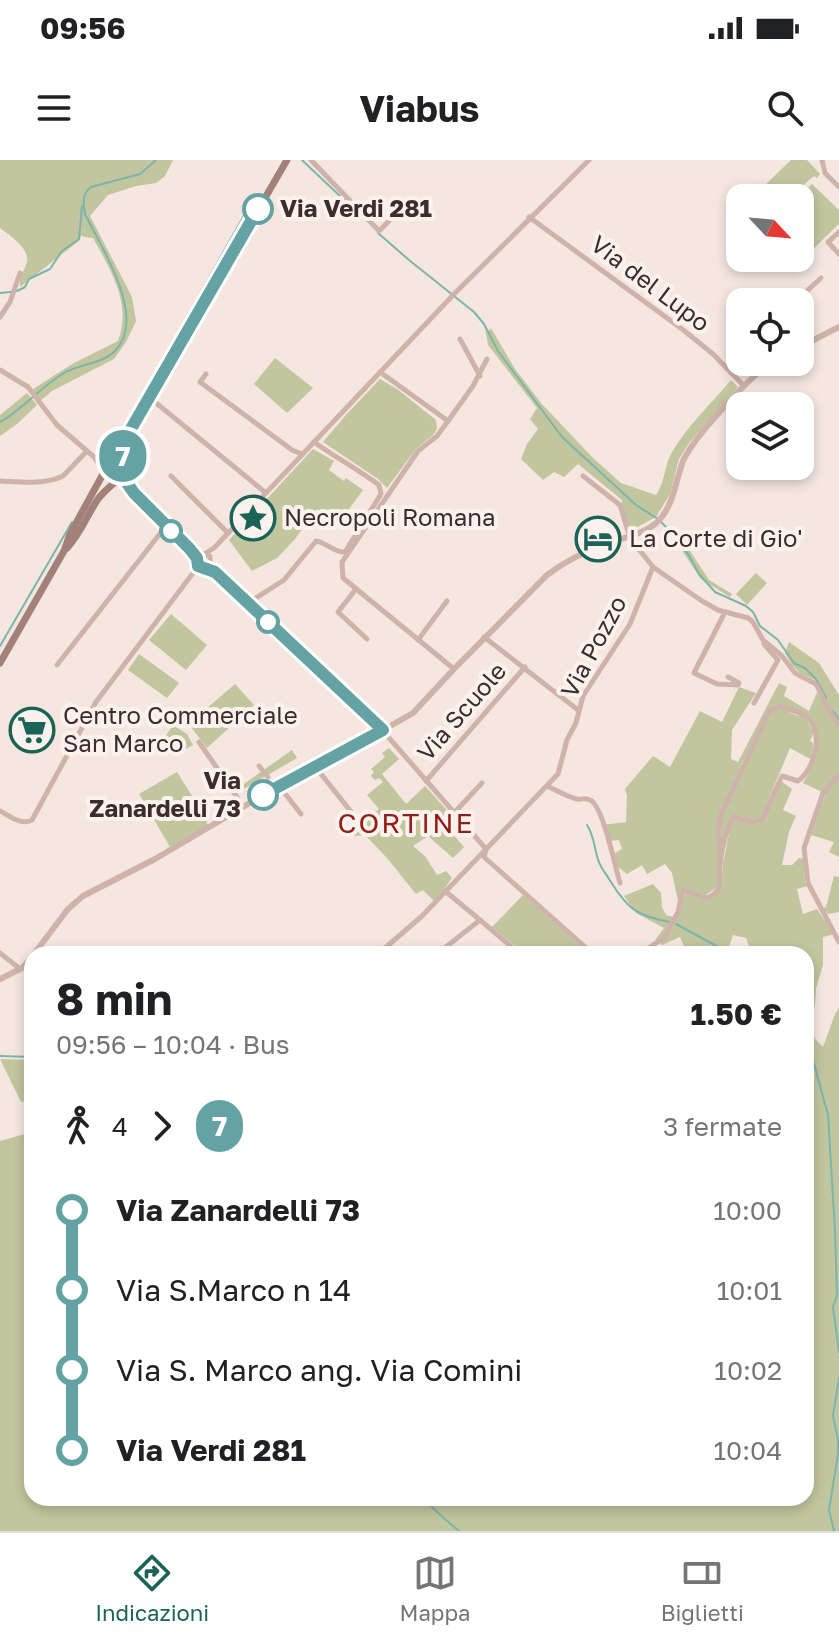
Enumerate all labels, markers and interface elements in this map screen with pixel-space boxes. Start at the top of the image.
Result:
text: 09:56 [40,10,126,46]
icon: menu [32,86,76,130]
icon: search [763,86,807,130]
text: Viabus [359,87,480,130]
north arrow [726,184,814,272]
map controls [726,184,814,480]
place label: Via Verdi 281 [280,193,432,222]
marker: Via Verdi 281 [243,194,273,224]
street label: Via del Lupo [586,229,716,337]
button: locate [726,288,814,376]
button: layers [726,392,814,480]
line badge: 7 [97,430,149,482]
text: 7 [115,439,131,472]
place icon: Necropoli Romana [229,494,277,542]
place label: Necropoli Romana [284,502,496,531]
hotel icon: La Corte di Gio' [574,515,622,563]
unlabelled marker [160,520,182,542]
place label: La Corte di Gio' [629,523,803,552]
street label: Via Pozzo [554,590,632,702]
unlabelled marker [257,611,279,633]
street label: Via Scuole [410,656,511,766]
place label: Centro Commerciale San Marco [63,700,298,757]
supermarket icon: Centro Commerciale San Marco [8,706,56,754]
place label: Via Zanardelli 73 [89,765,241,822]
marker: Via Zanardelli 73 [248,780,278,810]
district label: CORTINE [337,806,475,839]
text: 8 min [56,972,172,1025]
text: 1.50 € [691,996,782,1032]
text: 09:56 – 10:04 · Bus [56,1029,289,1060]
icon: walk [56,1104,100,1148]
icon: forward [140,1104,184,1148]
text: 7 [212,1109,227,1142]
text: 4 [112,1111,128,1142]
text: 3 fermate [663,1111,782,1142]
text: Via Zanardelli 73 [116,1192,360,1228]
text: 10:00 [713,1195,782,1226]
text: Via S.Marco n 14 [116,1272,351,1308]
text: 10:01 [717,1275,782,1306]
text: Via S. Marco ang. Via Comini [116,1352,522,1388]
text: 10:02 [714,1355,782,1386]
text: Via Verdi 281 [116,1432,306,1468]
text: 10:04 [713,1435,782,1466]
tab: Indicazioni [95,1551,209,1626]
tab: Mappa [400,1551,470,1626]
tab: Biglietti [661,1551,744,1626]

